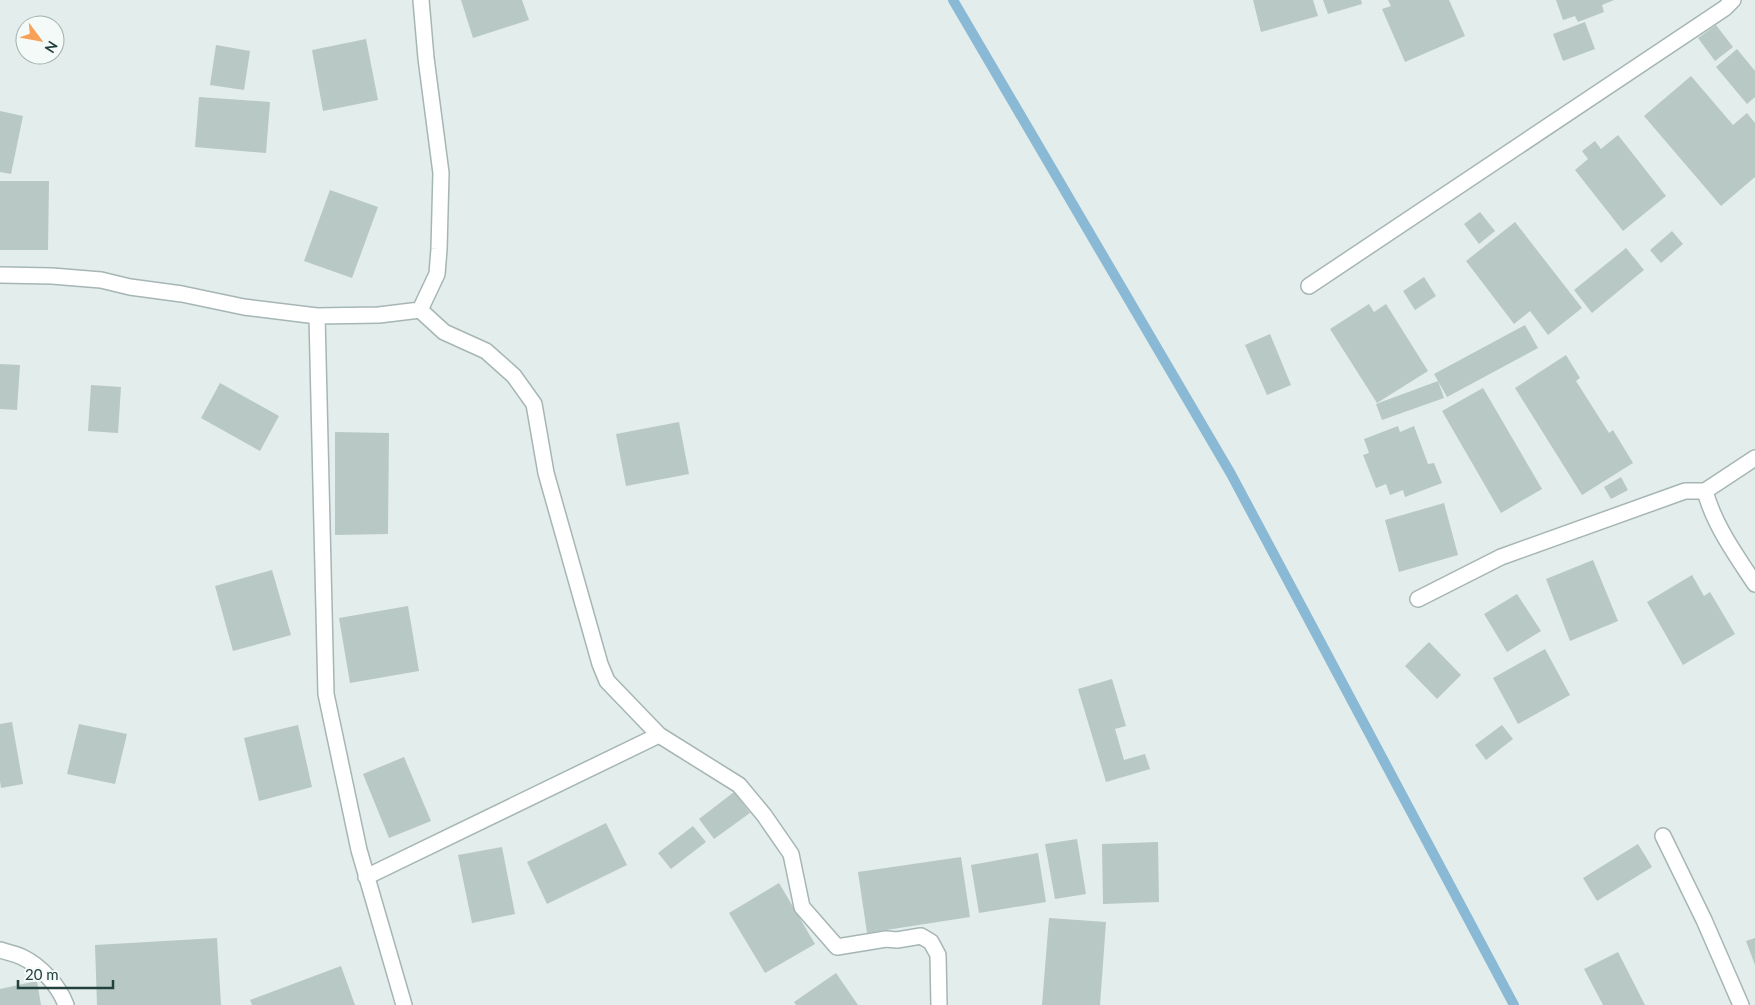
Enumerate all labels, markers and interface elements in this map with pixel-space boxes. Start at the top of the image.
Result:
north arrow [15,15,65,65]
text: N [41,38,62,56]
scale bar [18,958,112,990]
text: 20 m [25,965,59,983]

